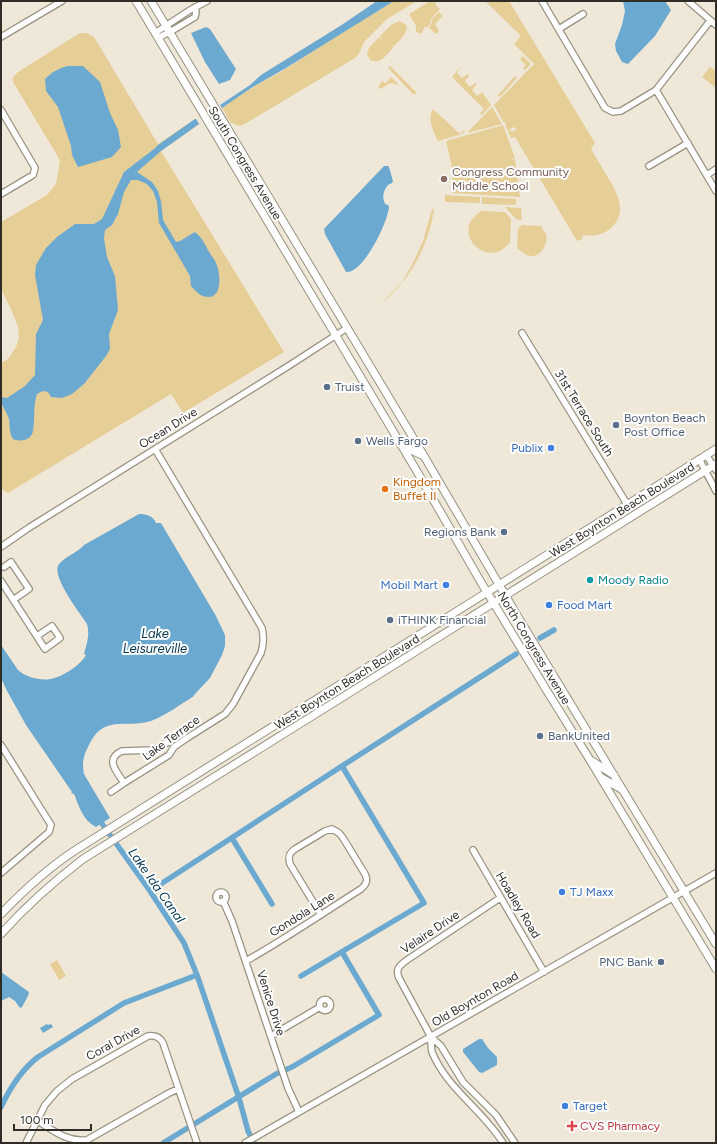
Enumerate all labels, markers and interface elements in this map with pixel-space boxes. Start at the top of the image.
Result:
street label: South Congress Avenue [206,104,285,223]
place label: Congress Community Middle School [452,165,570,193]
marker: Congress Community Middle School [439,174,449,184]
street label: 31st Terrace South [552,367,616,459]
place label: Truist [335,380,365,394]
marker: Truist [322,382,332,392]
street label: Ocean Drive [136,404,200,451]
place label: Boynton Beach Post Office [624,411,706,439]
marker: Boynton Beach Post Office [611,420,621,430]
place label: Wells Fargo [366,434,428,448]
marker: Wells Fargo [353,436,363,446]
place label: Publix [511,441,543,455]
marker: Publix [546,443,556,453]
street label: West Boynton Beach Boulevard [547,459,697,561]
place label: Kingdom Buffet II [393,475,441,503]
marker: Kingdom Buffet II [380,484,390,494]
place label: Regions Bank [424,525,496,539]
marker: Regions Bank [499,527,509,537]
place label: Moody Radio [598,573,669,587]
marker: Moody Radio [585,575,595,585]
place label: Mobil Mart [381,578,438,592]
marker: Mobil Mart [441,580,451,590]
street label: North Congress Avenue [495,589,573,707]
place label: Food Mart [557,598,613,612]
marker: Food Mart [544,600,554,610]
place label: iTHINK Financial [398,613,486,627]
marker: iTHINK Financial [385,615,395,625]
water label: Lake Leisureville [123,626,187,656]
street label: West Boynton Beach Boulevard [272,631,422,733]
street label: Lake Terrace [140,712,203,763]
place label: BankUnited [548,729,610,743]
marker: BankUnited [535,731,545,741]
water label: Lake Ida Canal [125,845,188,926]
street label: Hoadley Road [493,869,543,941]
place label: TJ Maxx [570,885,614,899]
marker: TJ Maxx [557,887,567,897]
street label: Gondola Lane [267,888,338,940]
street label: Velaire Drive [398,907,462,957]
place label: PNC Bank [599,955,653,969]
marker: PNC Bank [656,957,666,967]
street label: Old Boynton Road [429,968,521,1030]
street label: Venice Drive [254,969,288,1038]
street label: Coral Drive [84,1022,143,1063]
place label: Target [573,1099,608,1113]
marker: Target [560,1101,570,1111]
scale bar [14,1106,91,1132]
text: 100 m [20,1113,54,1127]
place label: CVS Pharmacy [580,1119,661,1133]
marker: CVS Pharmacy [567,1121,577,1131]

